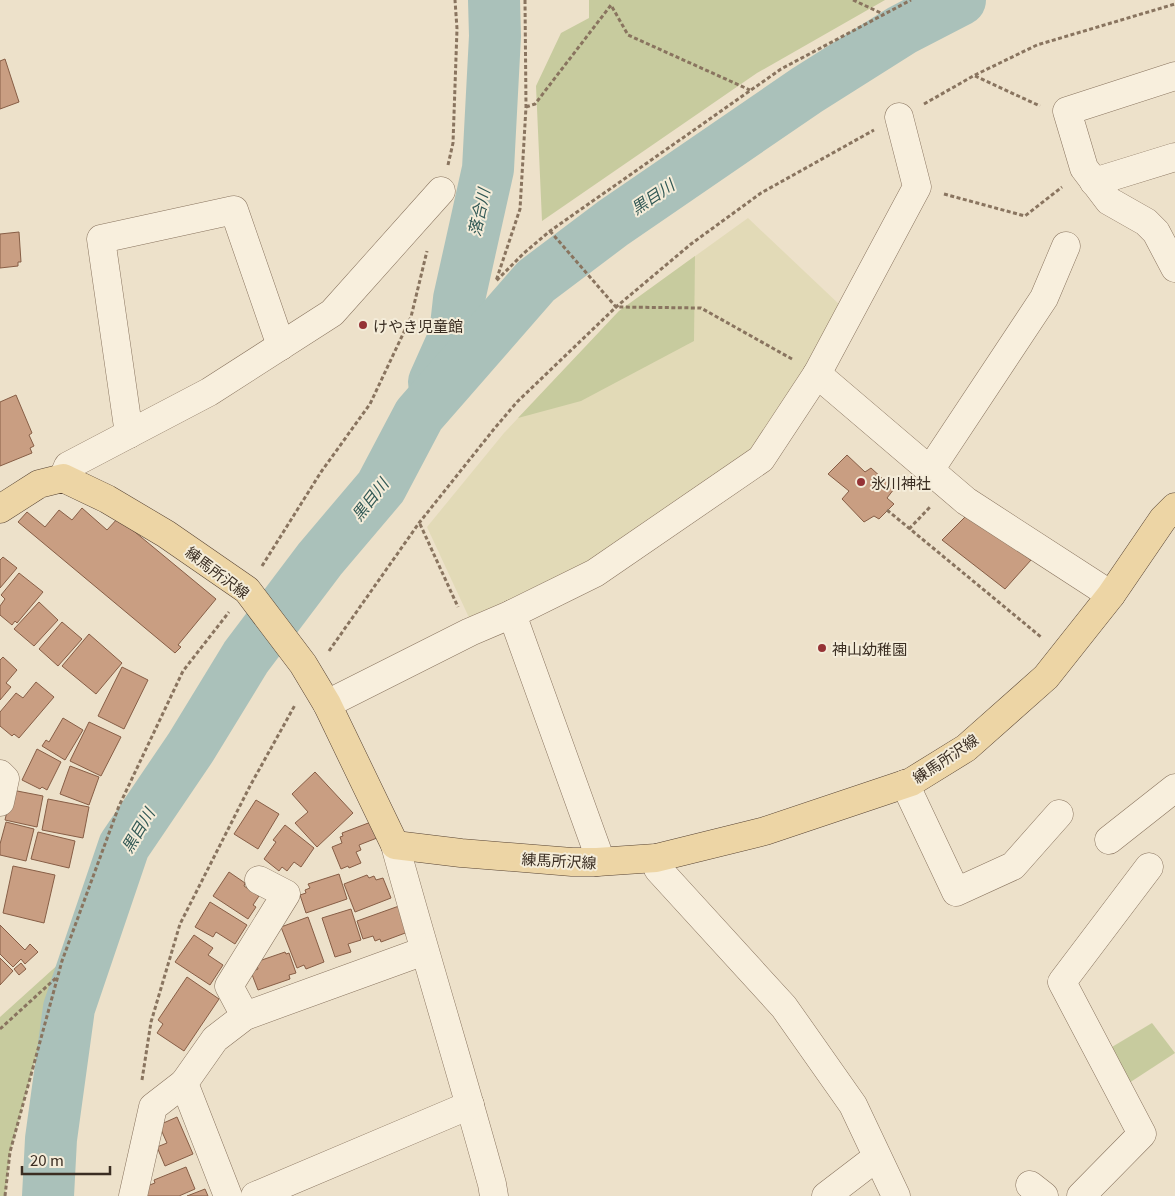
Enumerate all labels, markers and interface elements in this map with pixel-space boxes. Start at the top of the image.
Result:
water label: 黒目川 [625,172,680,219]
water label: 落合川 [461,184,495,238]
place label: けやき児童館 [373,315,463,336]
marker: けやき児童館 [357,319,369,331]
water label: 黒目川 [345,471,394,525]
place label: 氷川神社 [871,472,931,493]
marker: 氷川神社 [855,476,867,488]
street label: 練馬所沢線 [182,541,254,603]
place label: 神山幼稚園 [832,638,907,659]
marker: 神山幼稚園 [816,642,828,654]
street label: 練馬所沢線 [908,728,982,788]
water label: 黒目川 [114,802,161,857]
street label: 練馬所沢線 [521,848,597,872]
scale bar [22,1144,110,1176]
text: 20 m [30,1149,64,1170]

